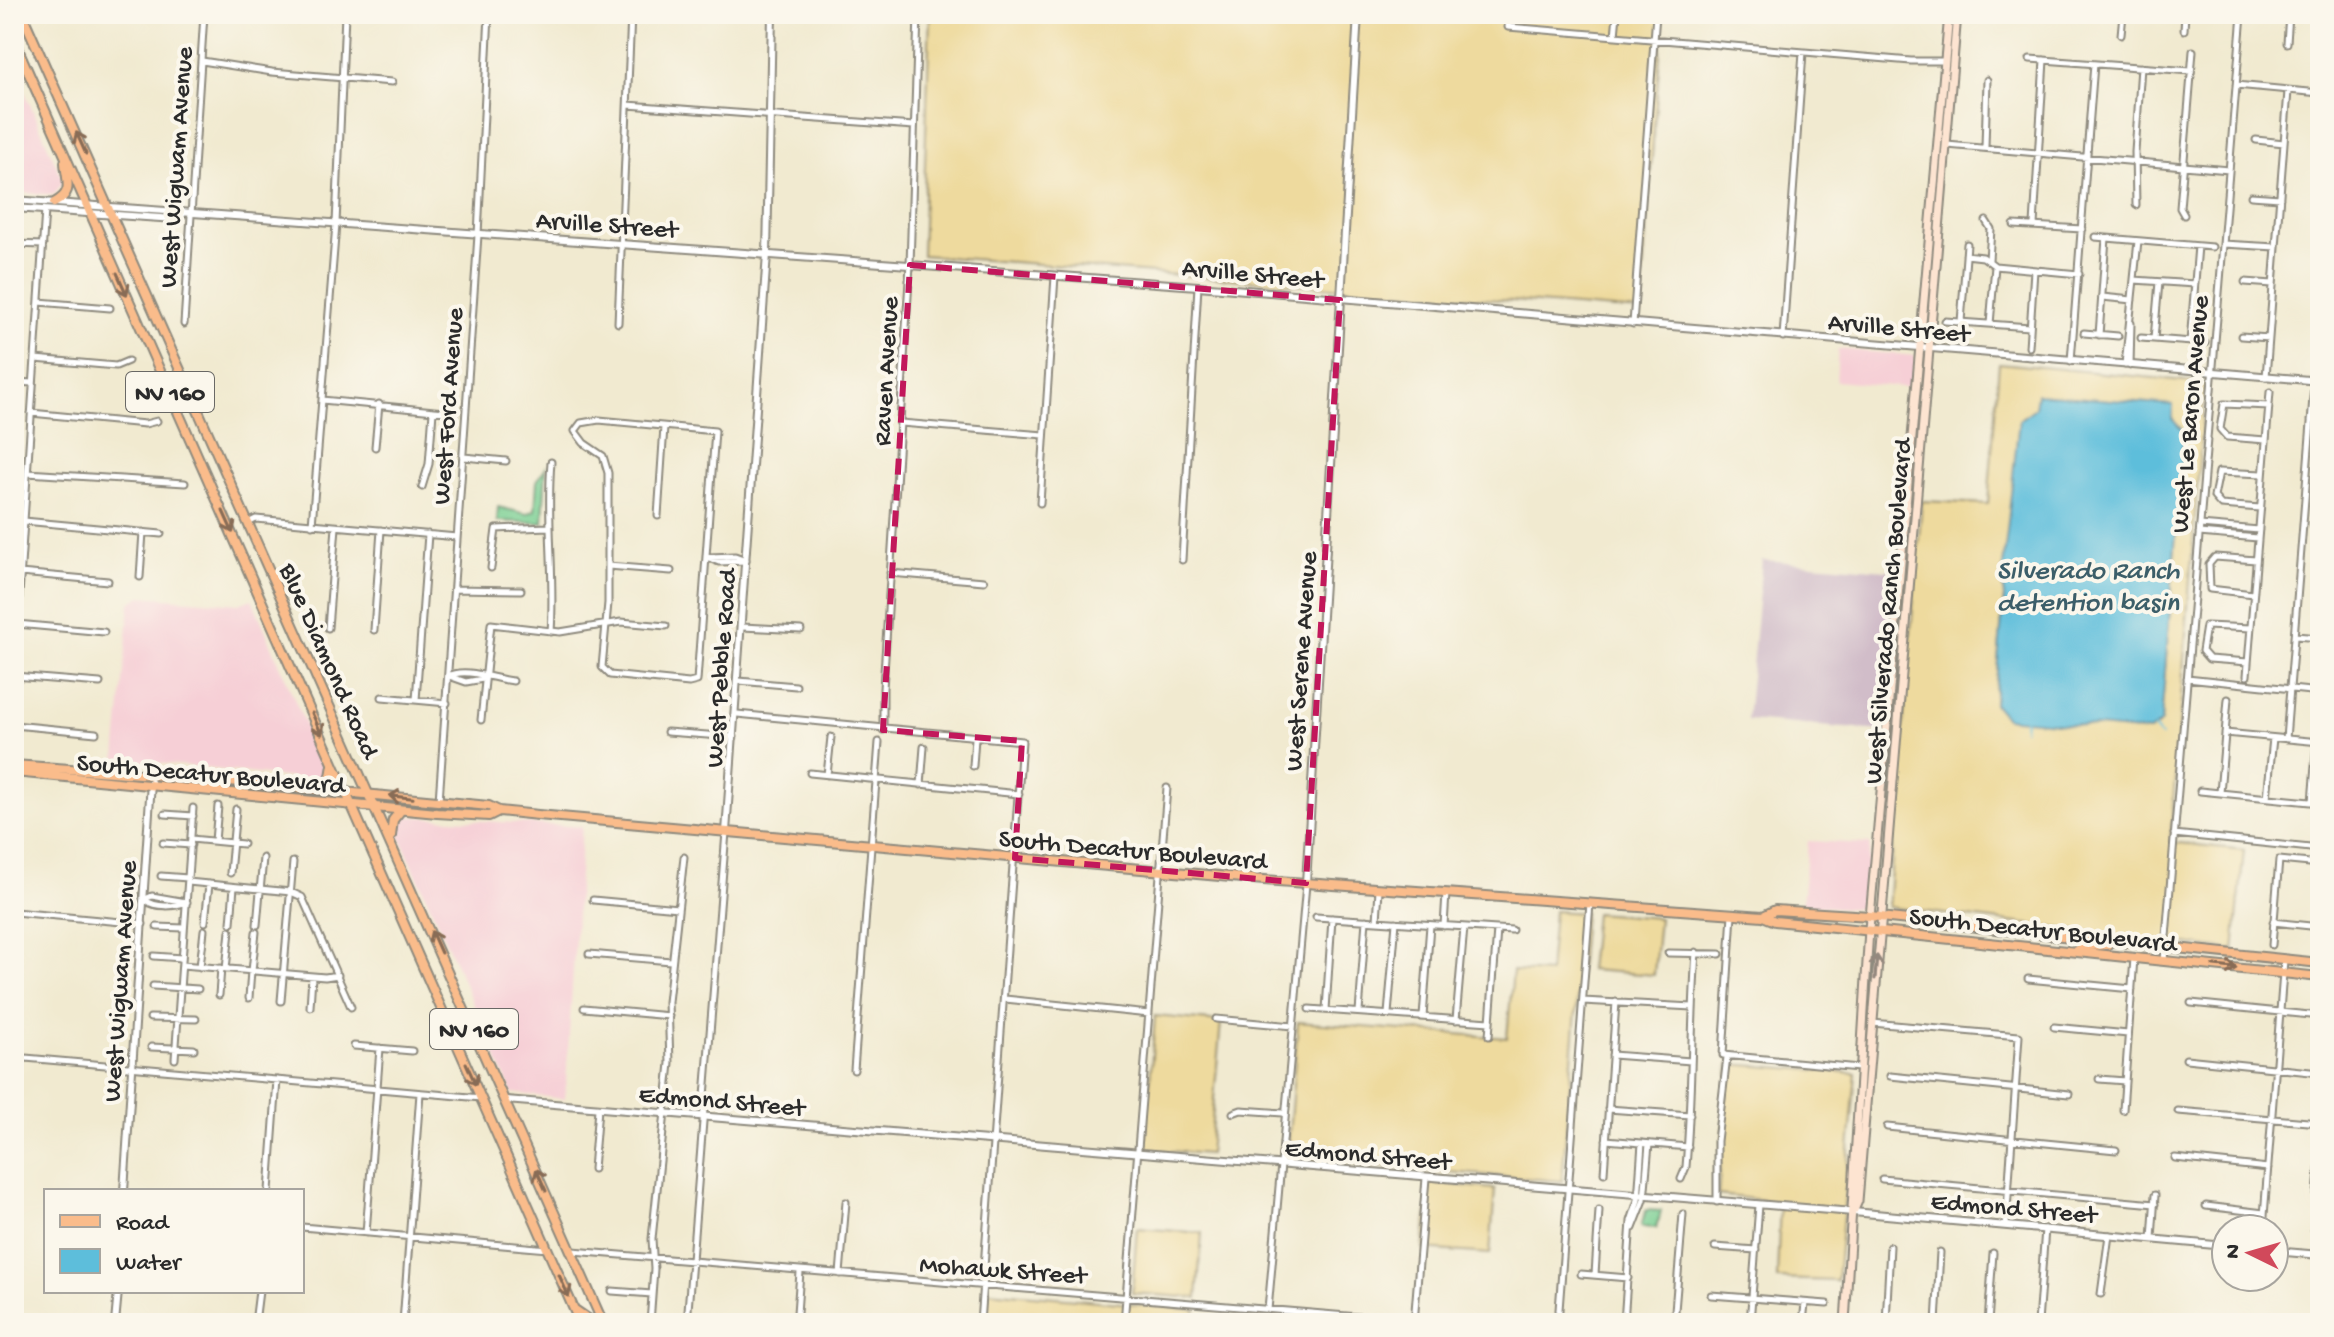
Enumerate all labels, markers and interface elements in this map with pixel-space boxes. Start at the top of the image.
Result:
street label: West Wigwam Avenue [155,45,202,289]
one-way arrow [73,132,88,156]
street label: Arville Street [535,207,681,248]
street label: Arville Street [1181,255,1327,298]
one-way arrow [116,271,131,296]
street label: West Le Baron Avenue [2167,294,2218,534]
street label: Raven Avenue [869,295,908,447]
street label: West Ford Avenue [428,306,473,506]
street label: Arville Street [1827,309,1973,352]
road number: NV 160 [126,372,214,412]
street label: West Silverado Ranch Boulevard [1860,436,1921,785]
one-way arrow [221,509,236,534]
street label: West Serene Avenue [1280,550,1327,772]
water label: Silverado Ranch detention basin [1996,556,2181,621]
street label: Blue Diamond Road [270,559,385,766]
street label: West Pebble Road [701,566,746,769]
one-way arrow [310,711,325,735]
street label: South Decatur Boulevard [75,749,348,804]
one-way arrow [388,789,415,804]
street label: South Decatur Boulevard [997,825,1270,880]
street label: West Wigwam Avenue [99,859,146,1103]
street label: South Decatur Boulevard [1907,903,2180,962]
one-way arrow [427,931,442,955]
one-way arrow [1869,954,1884,981]
one-way arrow [2211,960,2238,975]
road number: NV 160 [430,1009,518,1049]
one-way arrow [464,1061,479,1086]
street label: Edmond Street [637,1081,808,1126]
street label: Edmond Street [1283,1135,1454,1180]
one-way arrow [533,1168,548,1193]
street label: Edmond Street [1929,1188,2100,1233]
legend [44,1189,304,1293]
text: Road [116,1210,170,1239]
north arrow [2210,1213,2290,1293]
text: N [2220,1243,2248,1260]
text: Water [116,1250,183,1279]
street label: Mohawk Street [918,1251,1090,1294]
one-way arrow [557,1274,572,1298]

